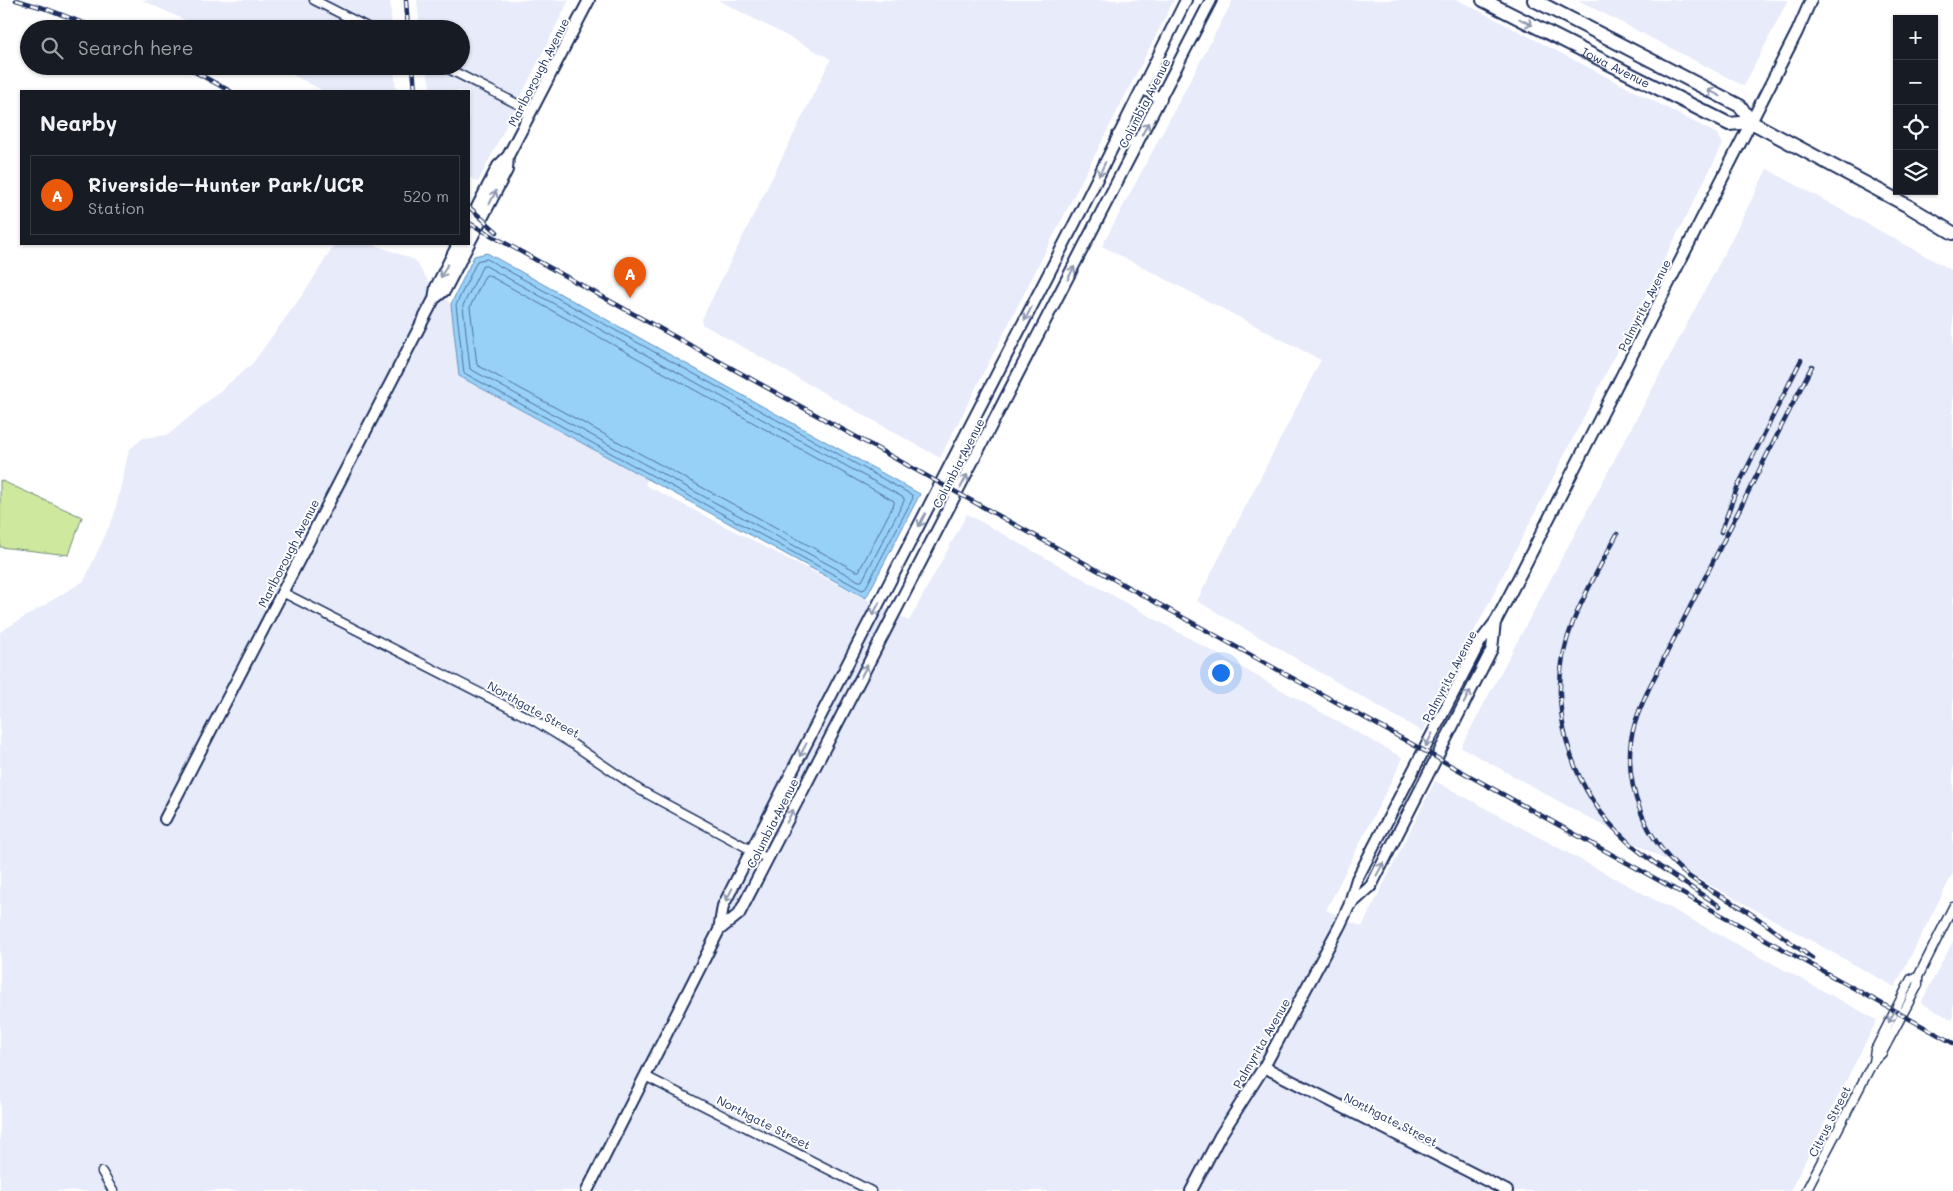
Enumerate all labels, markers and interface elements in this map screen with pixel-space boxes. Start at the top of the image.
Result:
street label: Marlborough Avenue [504,15,572,129]
map controls [1893,15,1938,195]
button: + [1893,15,1938,60]
one-way arrow [1519,17,1534,27]
search box [20,20,470,75]
icon: search [38,34,66,62]
text: Search here [78,35,194,60]
street label: Iowa Avenue [1579,43,1653,91]
street label: Columbia Avenue [1114,55,1174,151]
button: − [1893,60,1938,105]
one-way arrow [1707,88,1722,97]
button: locate [1893,105,1938,150]
text: Nearby [40,109,117,136]
one-way arrow [1141,122,1150,137]
button: layers [1893,150,1938,195]
one-way arrow [1096,161,1106,176]
text: Riverside–Hunter Park/UCR [88,172,364,197]
text: A [51,185,63,206]
text: 520 m [403,185,449,206]
one-way arrow [488,190,498,205]
text: Station [88,197,144,218]
street label: Palmyrita Avenue [1614,256,1674,354]
pin: A [614,257,646,298]
one-way arrow [439,263,449,278]
one-way arrow [1066,266,1076,281]
one-way arrow [1023,306,1033,321]
street label: Columbia Avenue [928,415,988,511]
one-way arrow [959,473,969,488]
street label: Marlborough Avenue [254,496,322,610]
one-way arrow [917,513,927,528]
one-way arrow [871,601,880,616]
street label: Palmyrita Avenue [1418,627,1480,725]
your location [1208,660,1234,686]
one-way arrow [859,664,869,679]
street label: Northgate Street [485,677,583,741]
one-way arrow [1463,690,1473,705]
one-way arrow [1424,732,1434,747]
one-way arrow [798,742,807,757]
street label: Columbia Avenue [742,775,802,871]
one-way arrow [786,809,795,824]
one-way arrow [1375,862,1385,876]
one-way arrow [724,887,734,902]
street label: Palmyrita Avenue [1229,995,1293,1091]
one-way arrow [1887,1009,1897,1024]
street label: Citrus Street [1804,1083,1854,1159]
street label: Northgate Street [1341,1088,1441,1150]
street label: Northgate Street [714,1091,814,1153]

